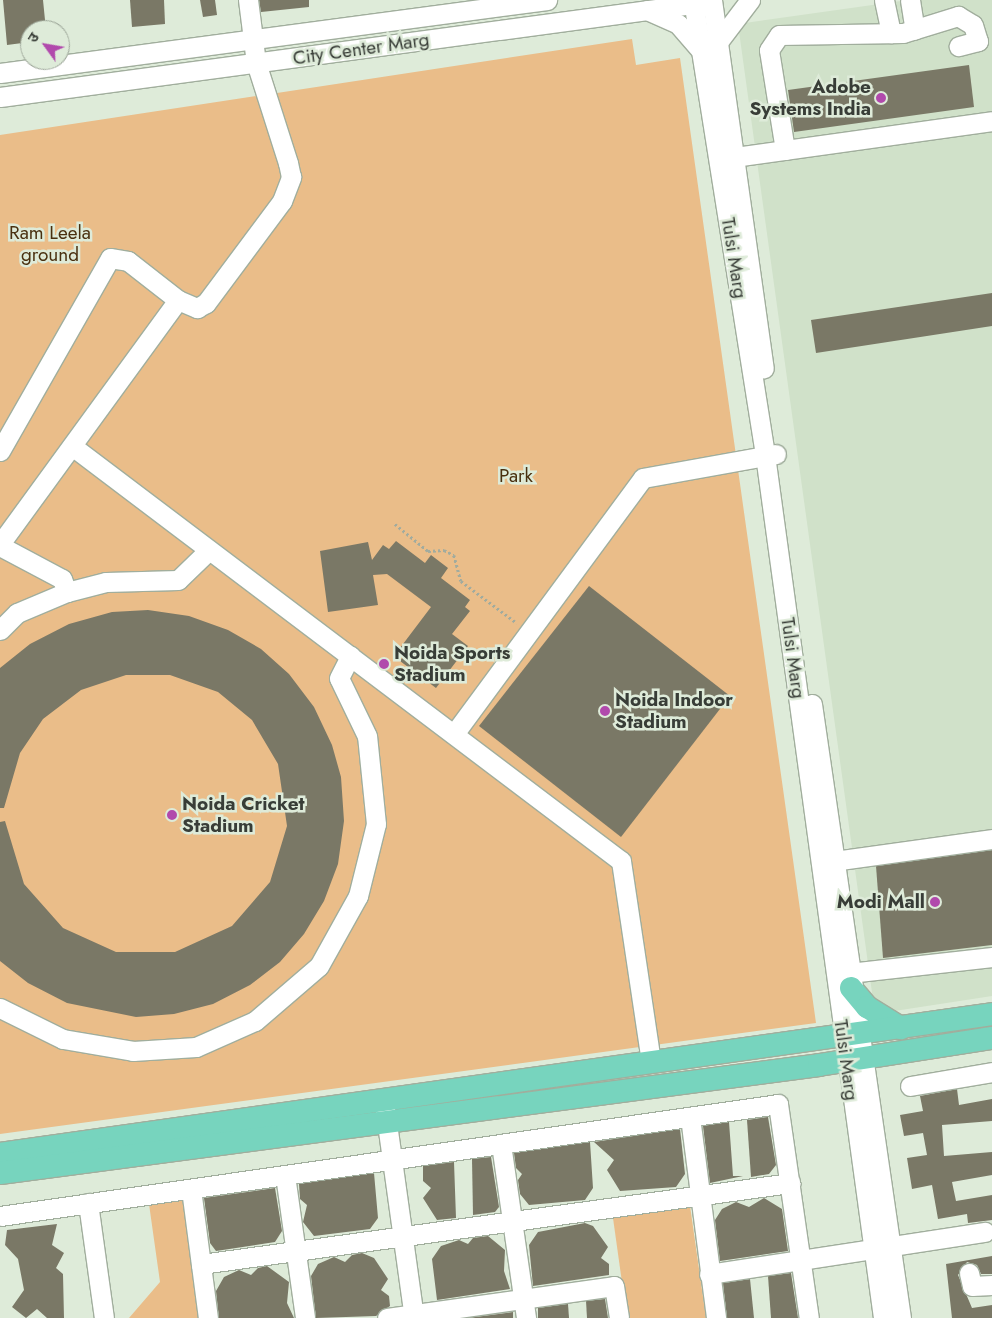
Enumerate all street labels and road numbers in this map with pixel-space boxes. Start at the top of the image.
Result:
street label: City Center Marg [291,28,431,70]
street label: Tulsi Marg [716,216,752,300]
street label: Tulsi Marg [776,616,810,700]
street label: Tulsi Marg [829,1018,863,1102]

